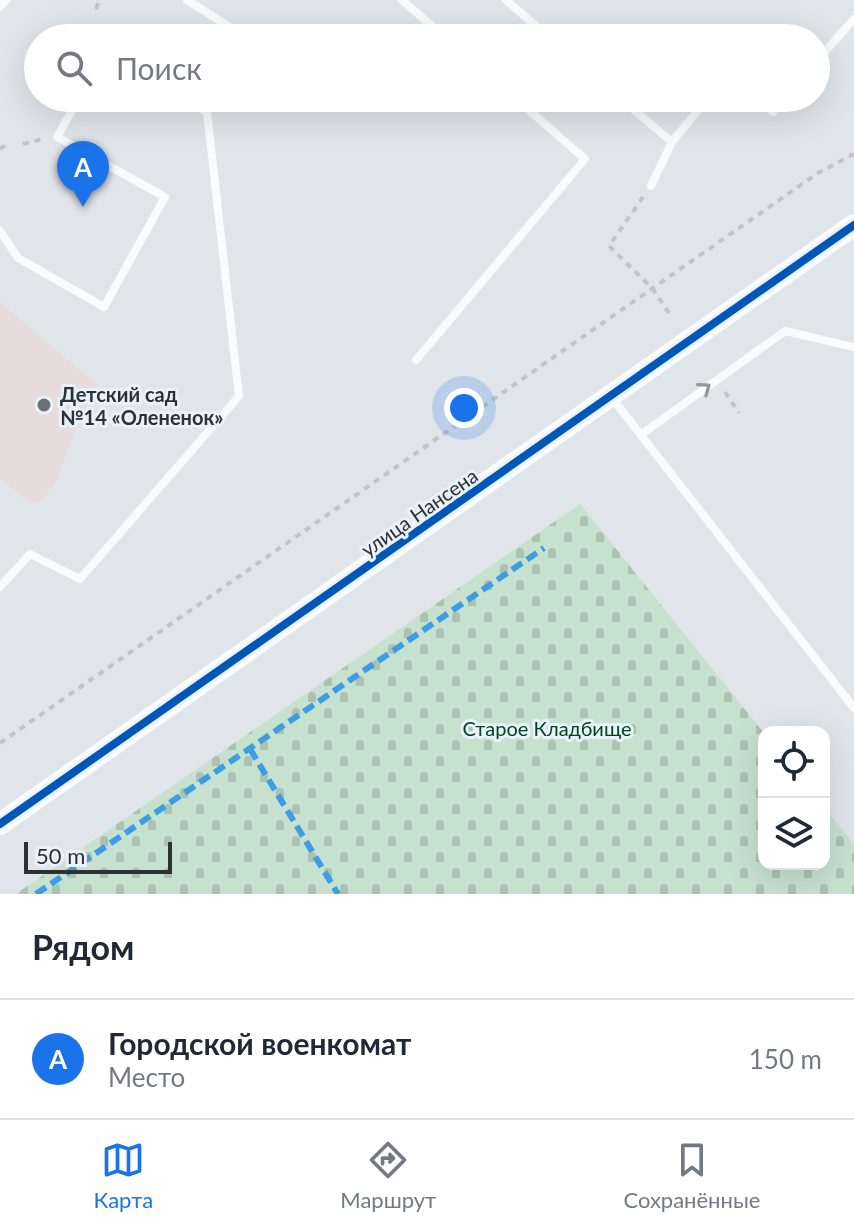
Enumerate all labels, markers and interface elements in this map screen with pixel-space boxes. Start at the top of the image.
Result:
search box [24,24,830,112]
icon: search [52,46,96,90]
text: Поиск [116,50,202,86]
pin: A [57,141,109,207]
place label: Детский сад №14 «Олененок» [60,382,223,429]
one-way arrow [696,383,711,398]
your location [444,388,484,428]
marker: Детский сад №14 «Олененок» [35,396,53,414]
street label: улица Нансена [356,463,482,561]
park label: Старое Кладбище [462,716,632,740]
map controls [758,726,830,870]
button: locate [758,726,830,798]
button: layers [758,798,830,870]
scale bar [24,838,172,874]
text: 50 m [36,842,85,869]
text: Рядом [32,926,134,967]
text: Городской военкомат [108,1025,411,1061]
text: A [49,1043,67,1075]
text: 150 m [749,1043,822,1075]
text: Место [108,1061,185,1093]
tab: Карта [94,1138,153,1213]
tab: Маршрут [340,1138,436,1213]
tab: Сохранённые [623,1138,760,1213]

